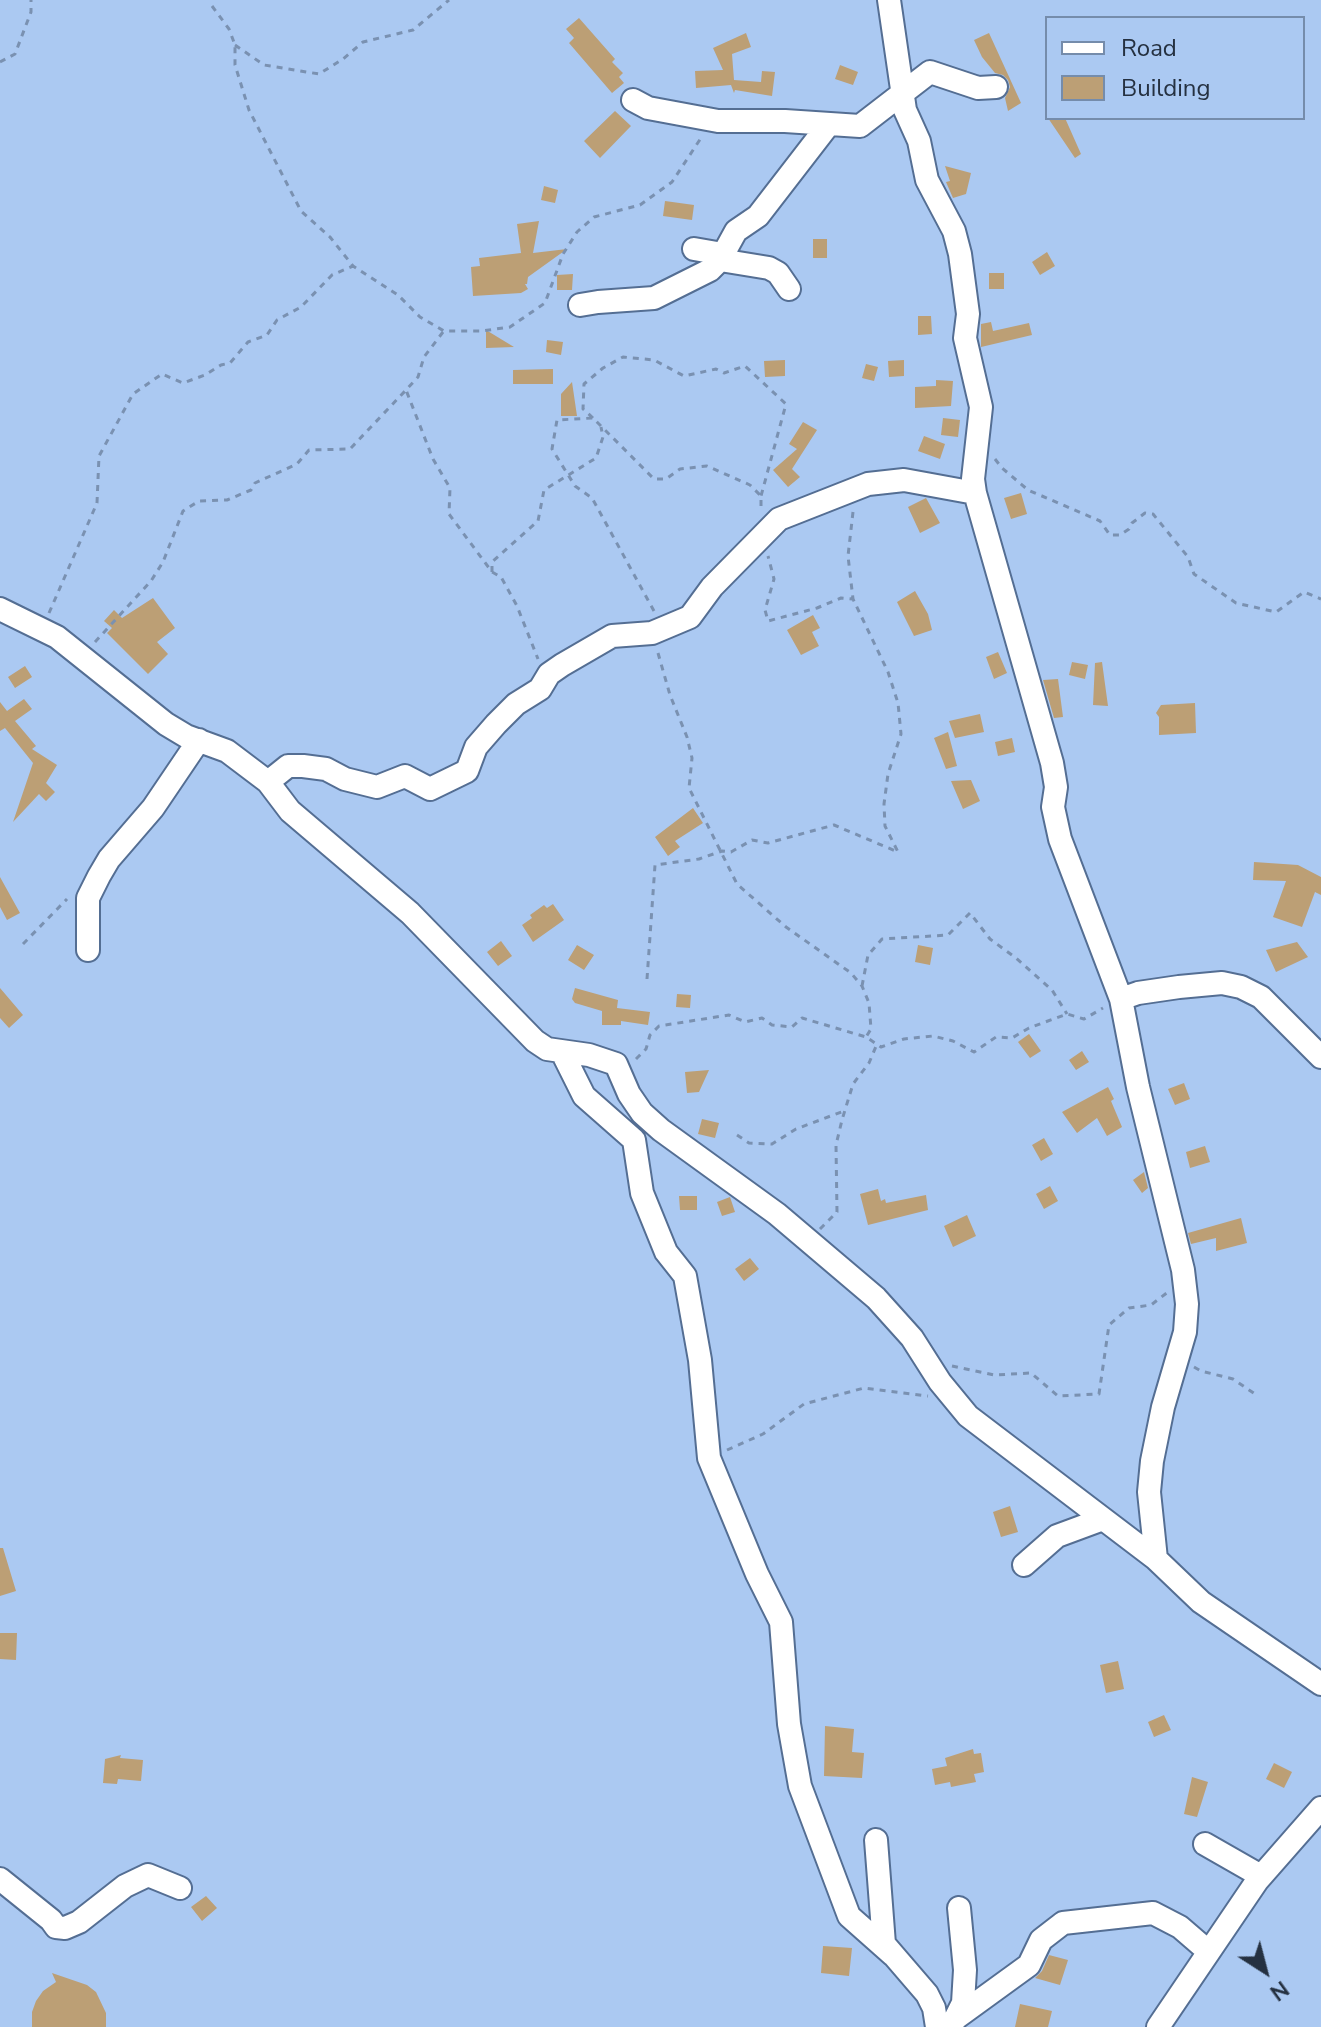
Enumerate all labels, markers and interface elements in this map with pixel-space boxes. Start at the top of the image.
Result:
legend [1045,16,1305,120]
text: Road [1121,32,1177,64]
text: Building [1121,72,1211,104]
north arrow [1225,1931,1305,2011]
text: N [1264,1973,1295,2007]

